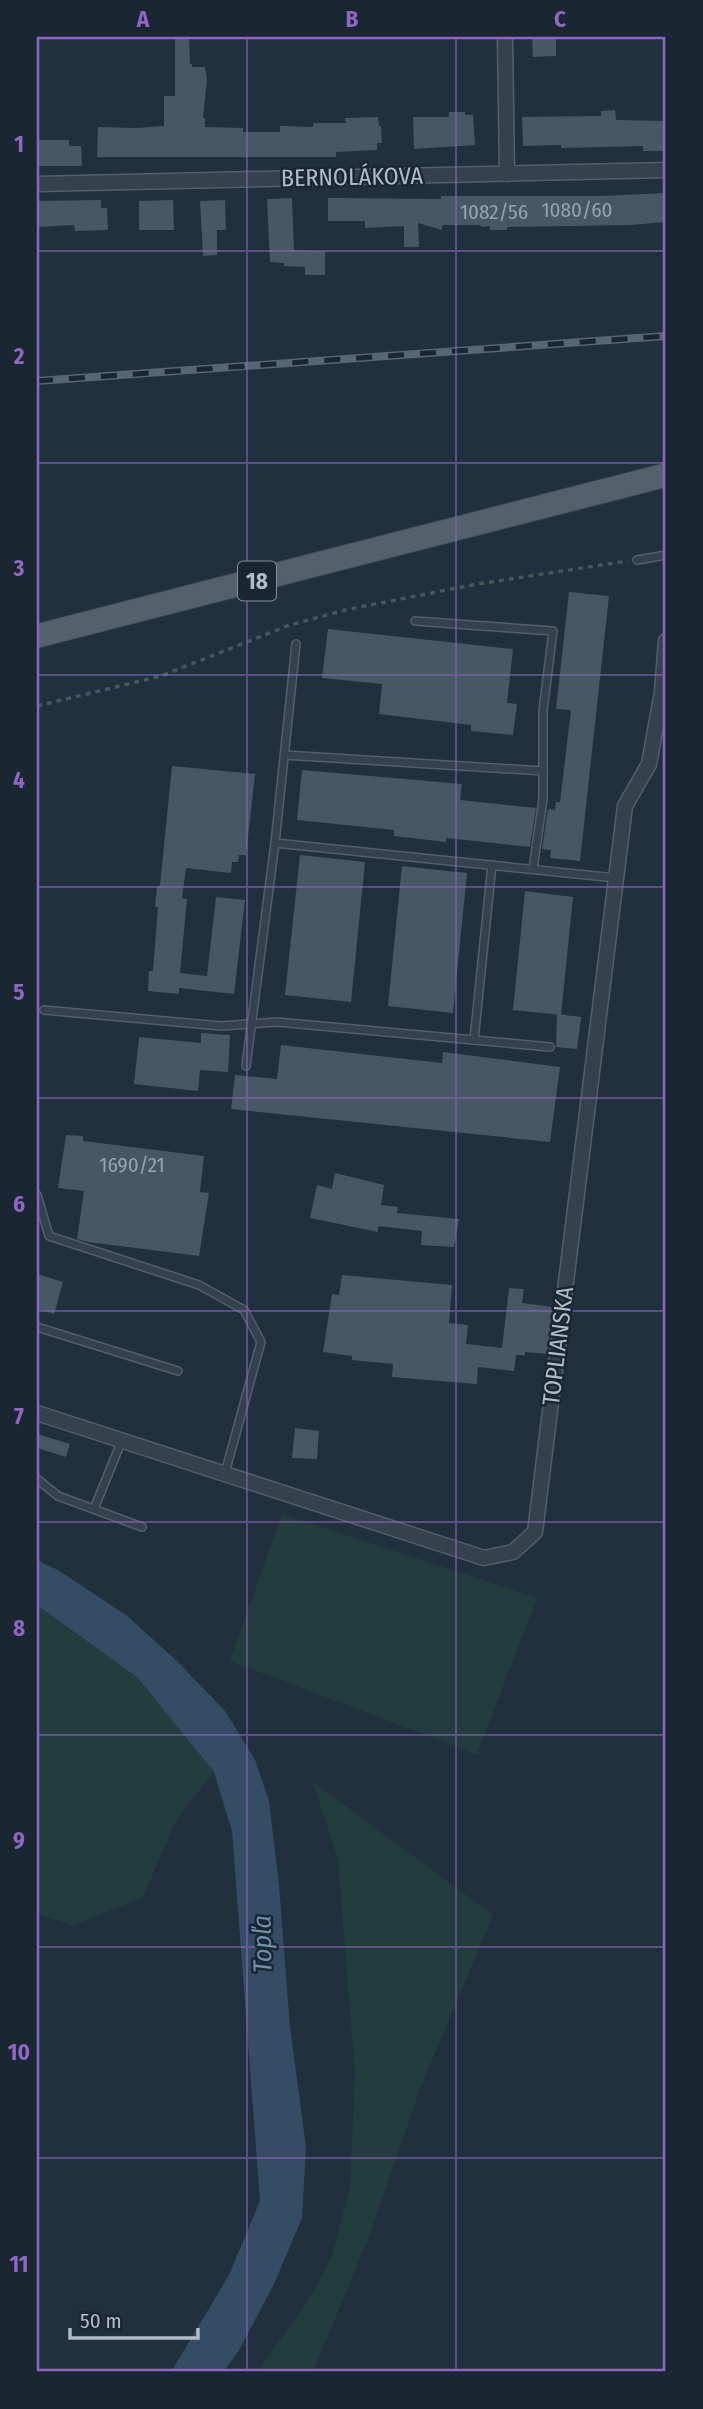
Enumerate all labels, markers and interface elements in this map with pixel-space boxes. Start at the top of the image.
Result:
text: A [136,5,150,33]
text: B [346,5,359,33]
text: C [554,5,566,33]
text: 1 [14,130,24,158]
street label: BERNOLÁKOVA [281,161,424,192]
house number: 1080/60 [541,197,613,223]
house number: 1082/56 [460,199,528,225]
text: 2 [13,342,25,370]
text: 3 [13,554,25,582]
road number: 18 [238,562,276,600]
text: 4 [13,766,25,794]
text: 5 [13,978,25,1006]
house number: 1690/21 [99,1152,165,1178]
text: 6 [13,1190,25,1218]
street label: TOPLIANSKA [537,1285,579,1407]
text: 7 [14,1402,24,1430]
text: 8 [13,1614,25,1642]
text: 9 [13,1826,25,1854]
water label: Topľa [246,1915,279,1973]
text: 10 [8,2038,30,2066]
text: 11 [9,2250,29,2278]
scale bar [70,2297,198,2341]
text: 50 m [80,2308,122,2334]

